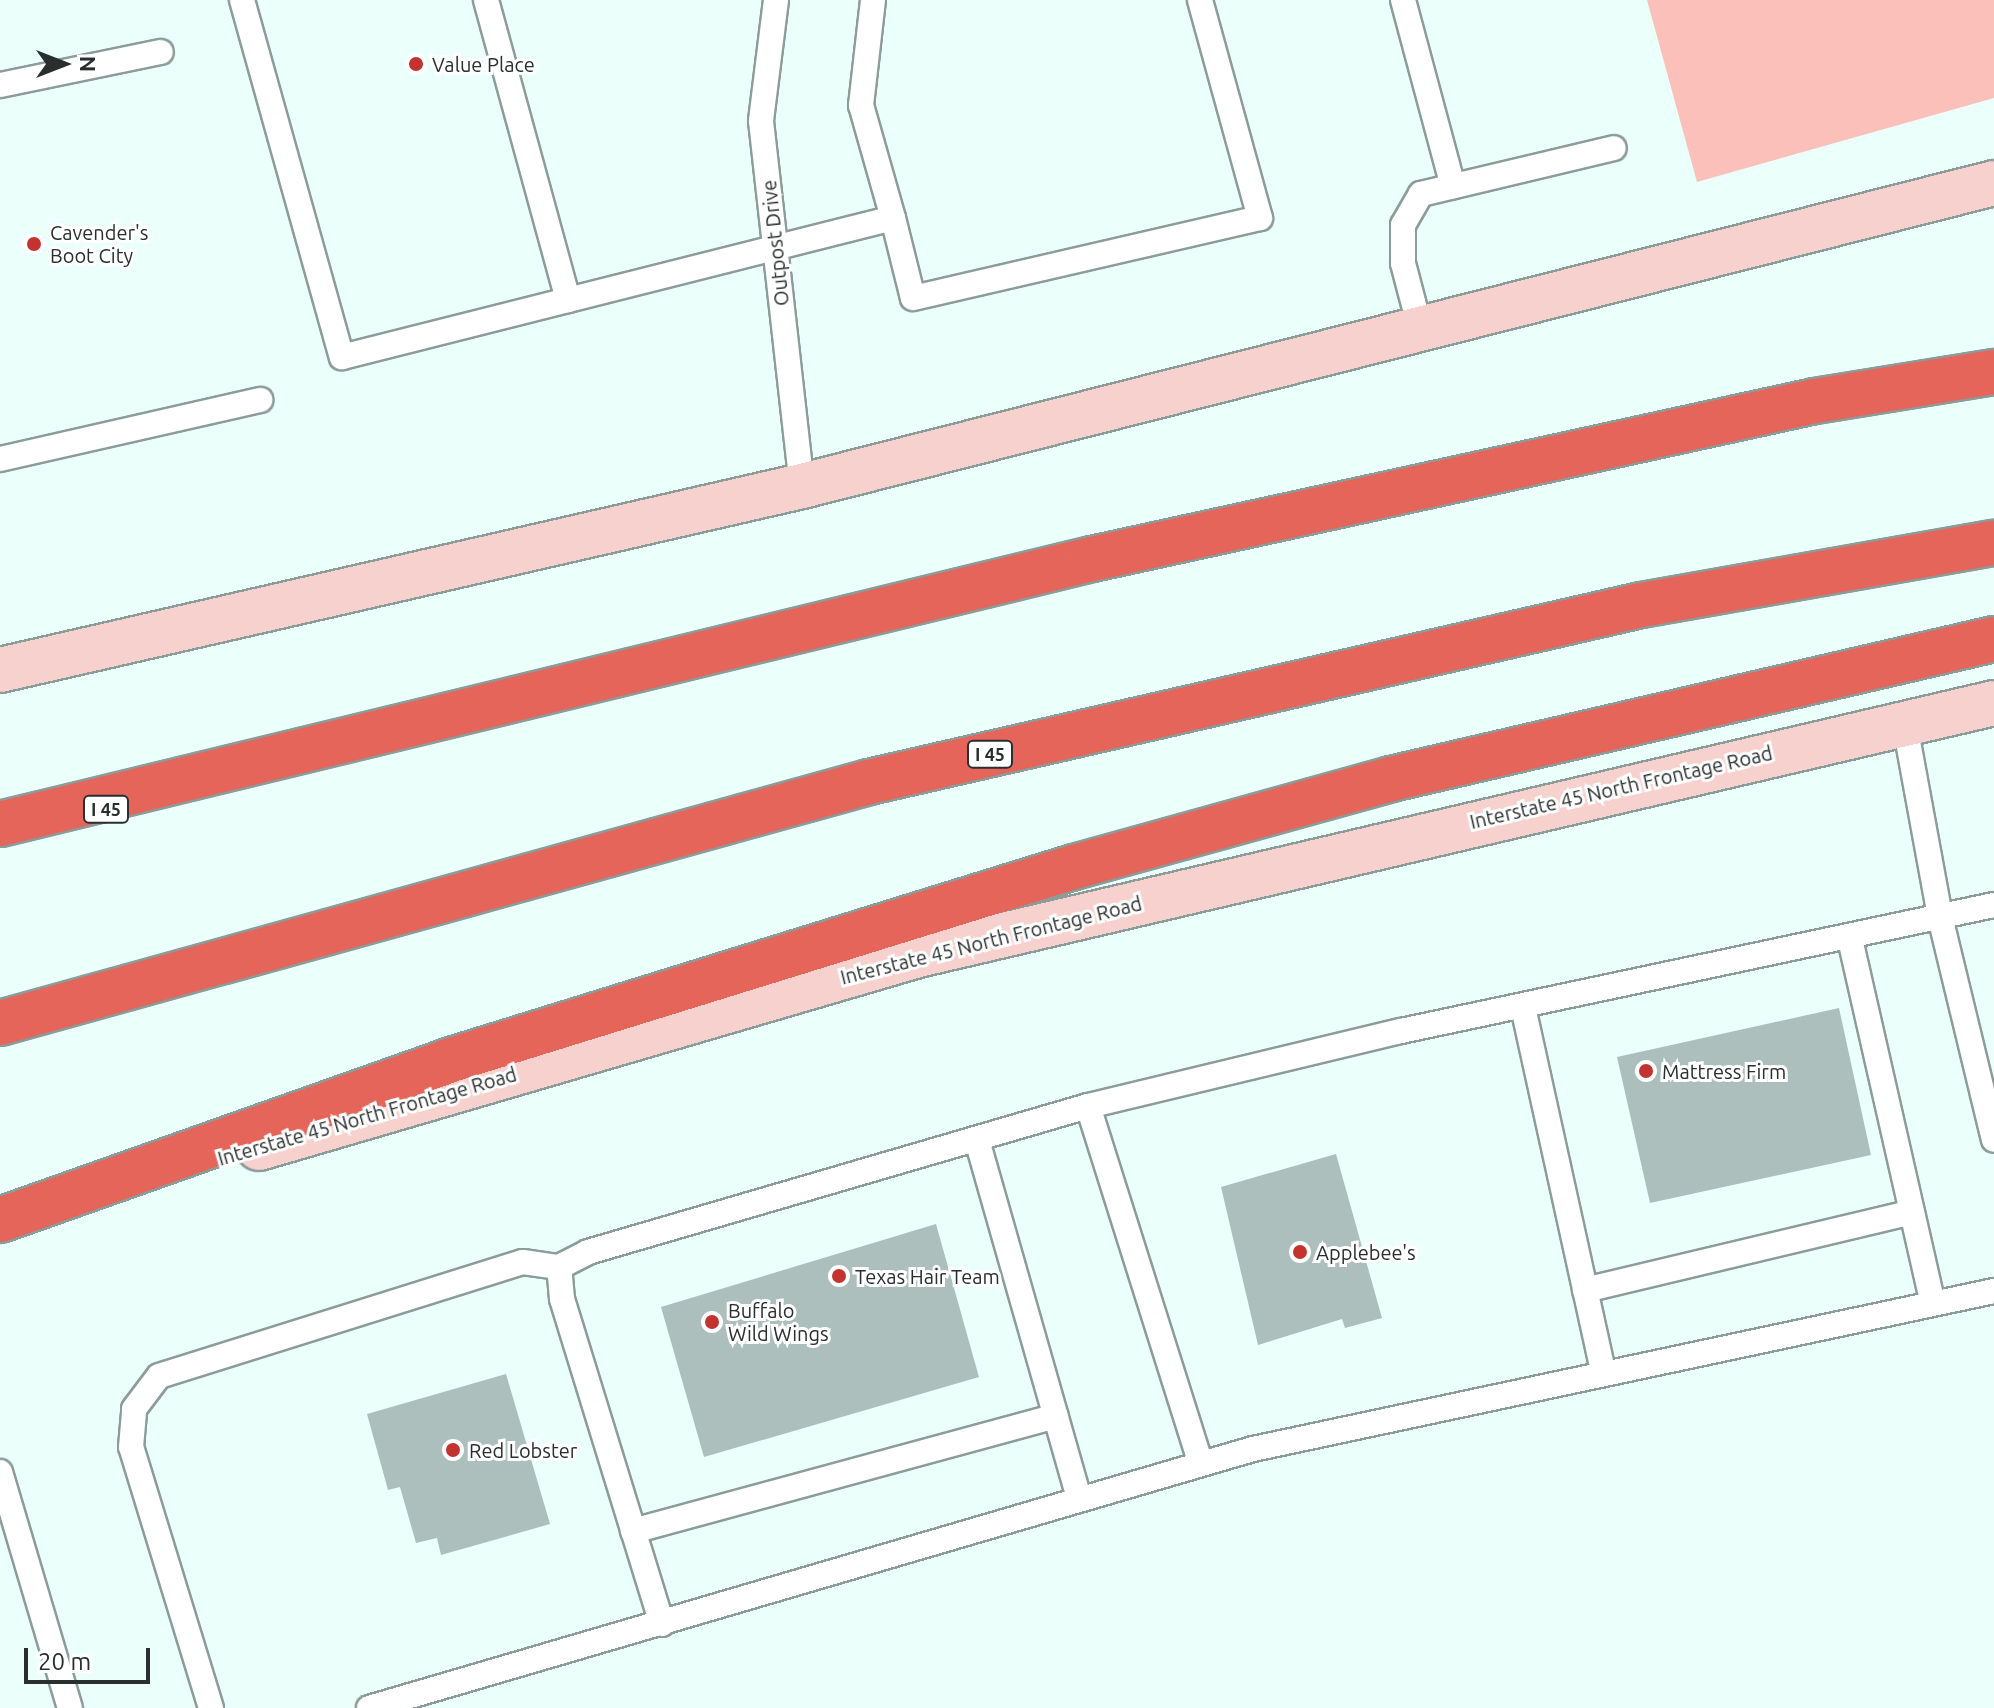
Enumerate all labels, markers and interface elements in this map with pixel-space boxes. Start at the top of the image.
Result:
north arrow [24,24,104,104]
place label: Value Place [432,52,535,76]
marker: Value Place [407,55,425,73]
text: N [76,56,101,72]
street label: Outpost Drive [756,179,794,307]
place label: Cavender's Boot City [50,220,149,267]
marker: Cavender's Boot City [25,235,43,253]
road number: I 45 [966,740,1014,768]
street label: Interstate 45 North Frontage Road [1467,740,1775,834]
road number: I 45 [82,795,130,823]
street label: Interstate 45 North Frontage Road [838,891,1144,989]
place label: Mattress Firm [1662,1059,1786,1083]
street label: Interstate 45 North Frontage Road [215,1062,519,1170]
marker: Mattress Firm [1637,1062,1655,1080]
place label: Applebee's [1316,1240,1416,1264]
marker: Applebee's [1291,1243,1309,1261]
place label: Texas Hair Team [855,1264,1000,1288]
marker: Texas Hair Team [830,1267,848,1285]
place label: Buffalo Wild Wings [728,1298,829,1345]
marker: Buffalo Wild Wings [703,1313,721,1331]
place label: Red Lobster [469,1438,577,1462]
marker: Red Lobster [444,1441,462,1459]
scale bar [28,1632,154,1682]
text: 20 m [38,1648,91,1675]

